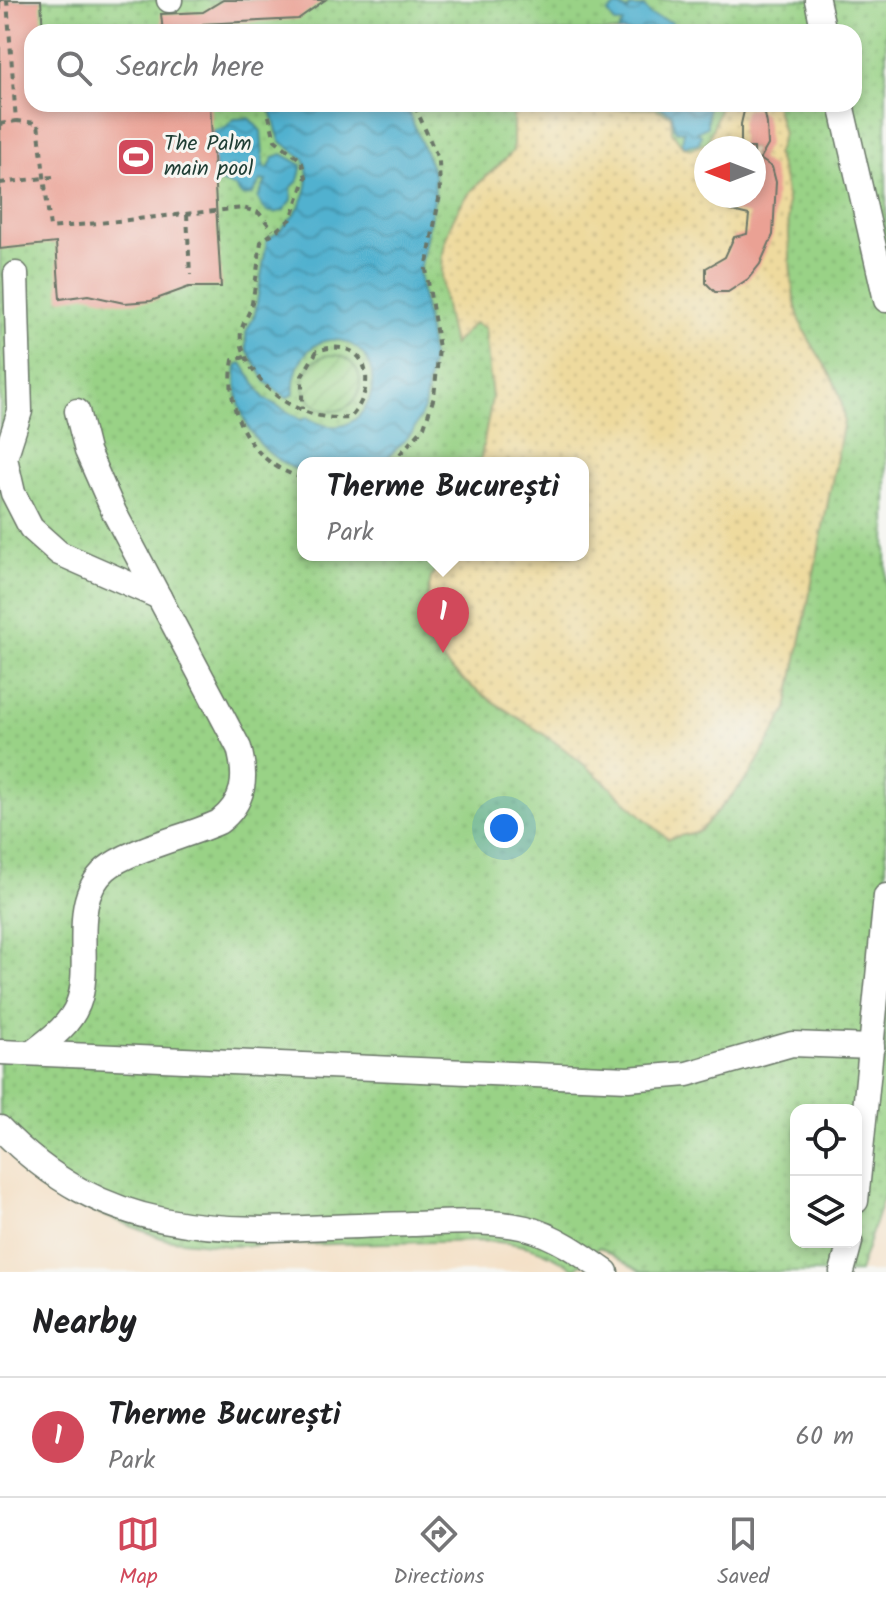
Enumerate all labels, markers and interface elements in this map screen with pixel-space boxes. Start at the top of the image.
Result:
search box [24,24,862,112]
text: Search here [116,44,264,92]
icon: search [52,46,96,90]
place label: The Palm main pool [164,127,254,187]
sports icon: The Palm main pool [115,136,157,178]
north arrow [694,136,766,208]
popup [297,457,589,561]
text: Therme București [327,464,559,512]
text: Park [327,512,374,554]
pin: 1 [417,587,469,653]
your location [484,808,524,848]
map controls [790,1104,862,1248]
button: locate [790,1104,862,1176]
button: layers [790,1176,862,1248]
text: Nearby [32,1297,137,1351]
text: Therme București [108,1392,341,1440]
text: 1 [54,1416,62,1458]
text: 60 m [795,1416,854,1458]
text: Park [108,1440,155,1482]
tab: Map [116,1512,160,1595]
tab: Directions [393,1512,485,1595]
tab: Saved [717,1512,770,1595]

